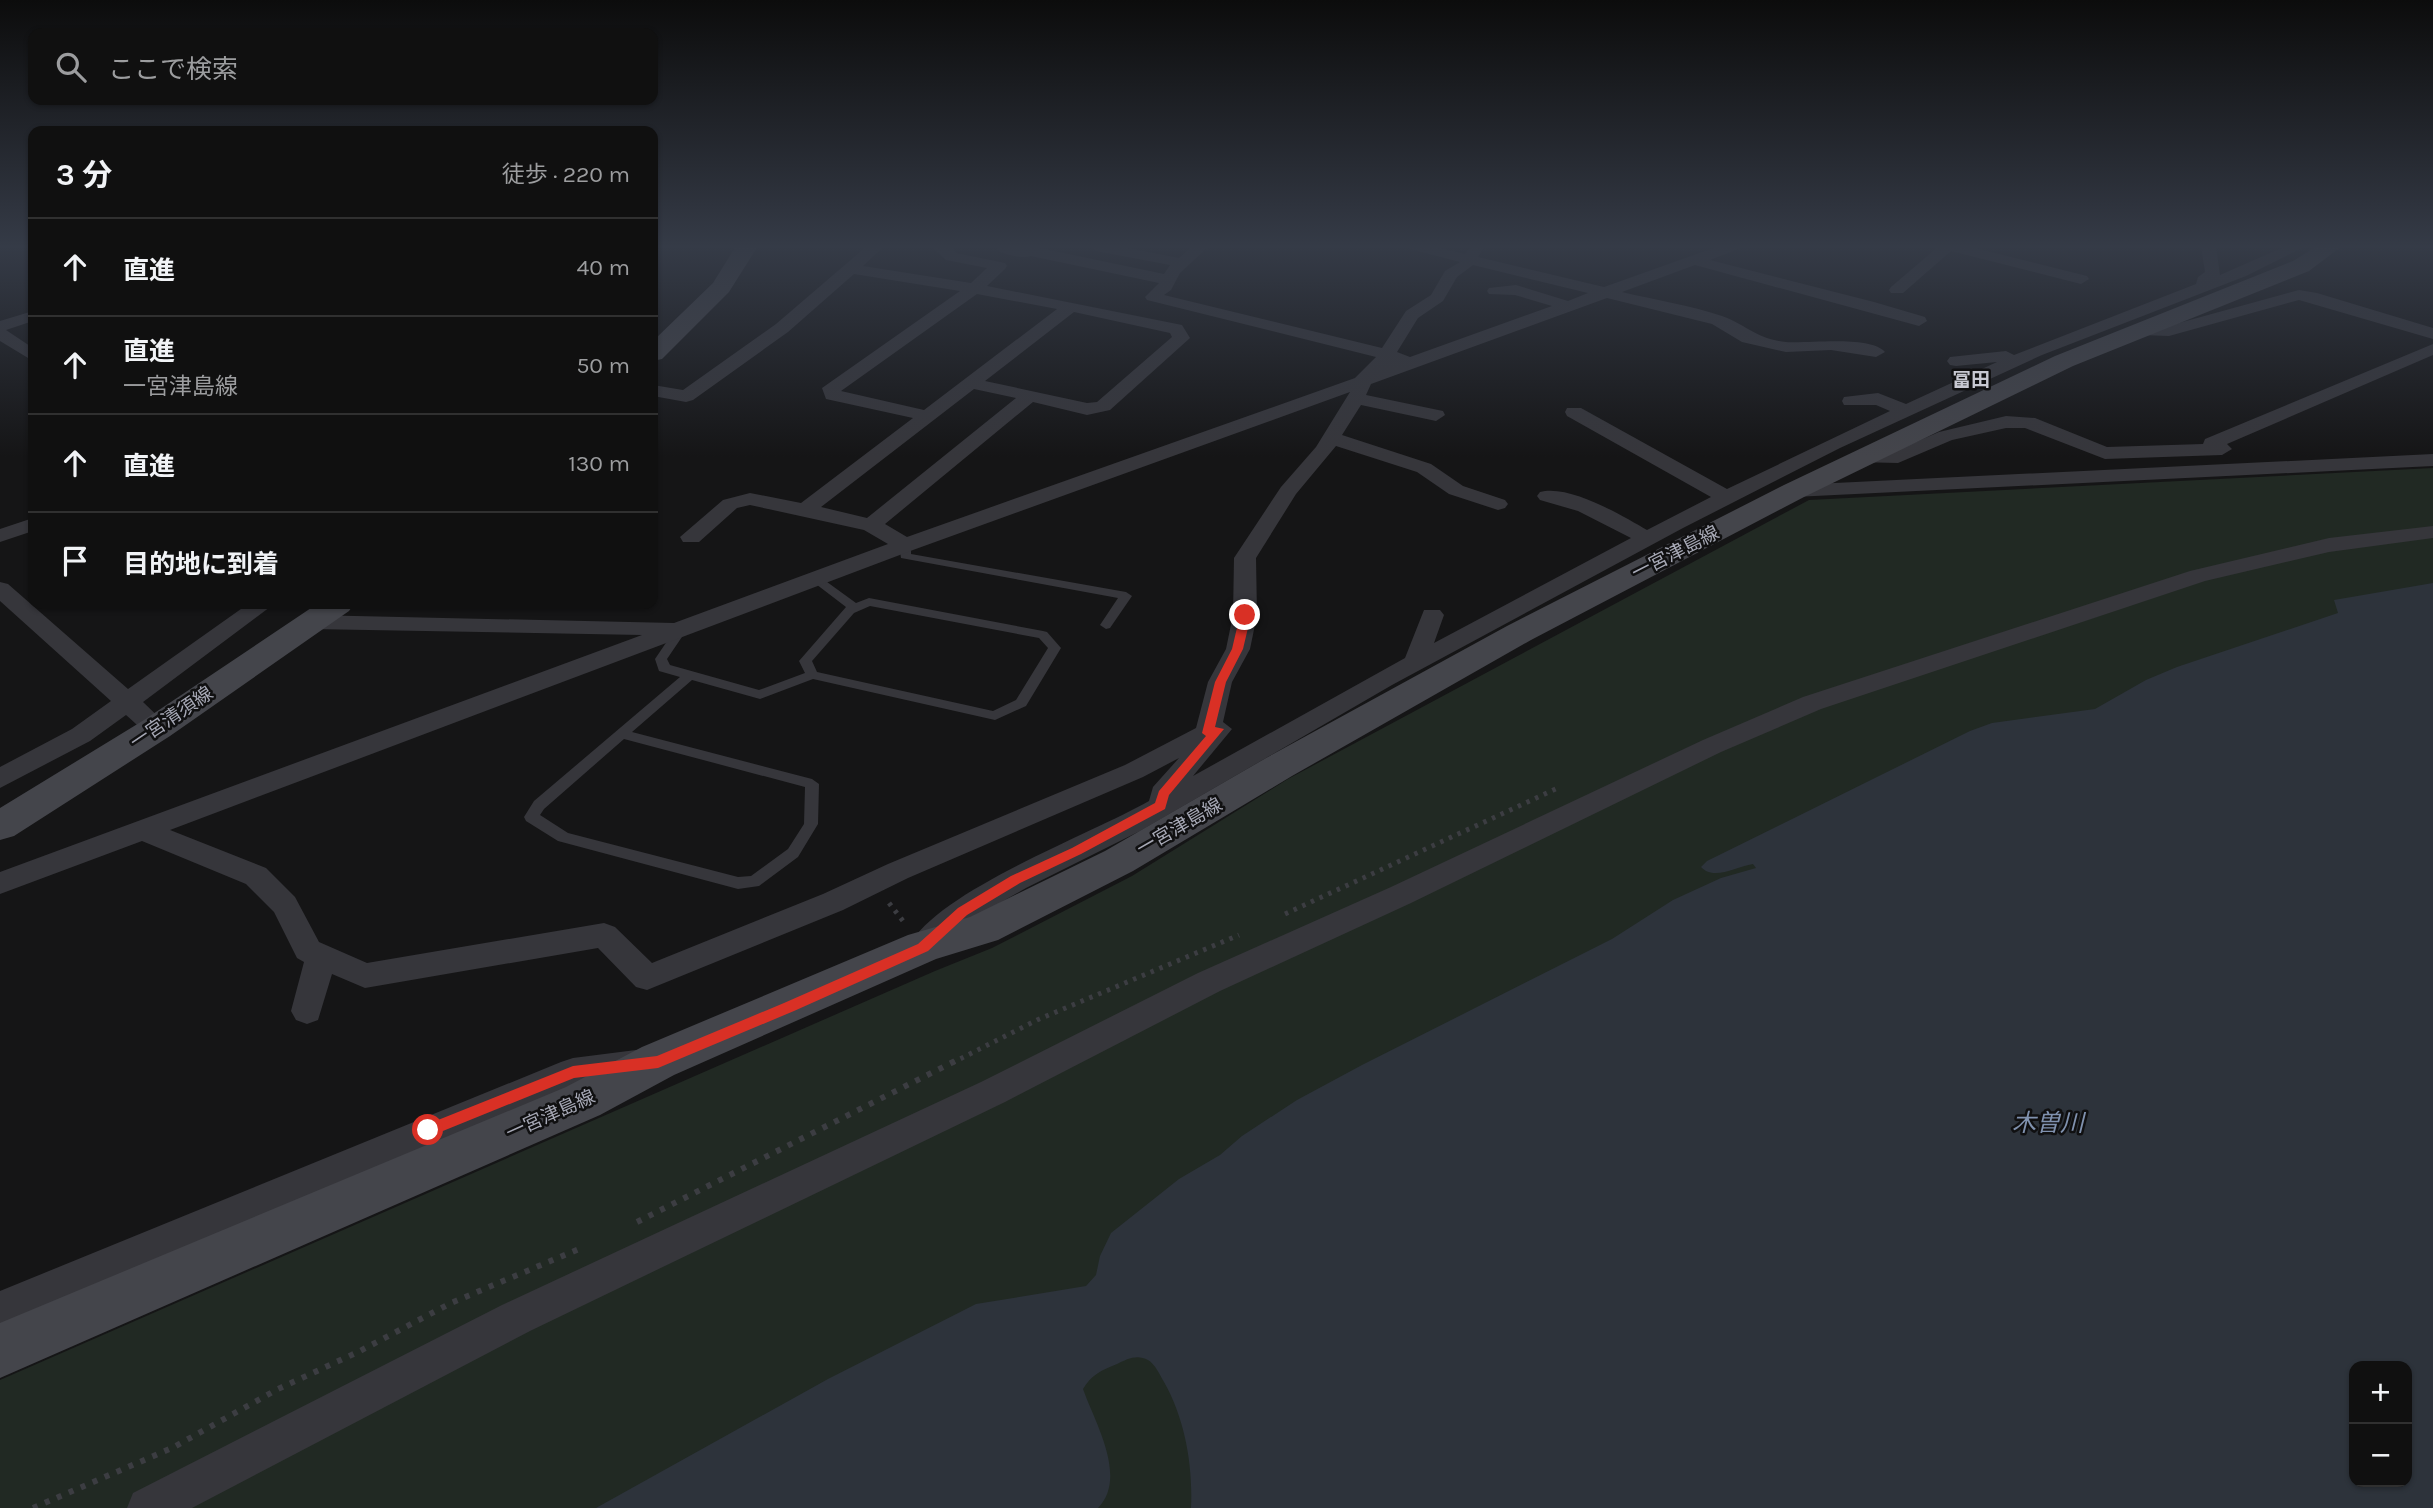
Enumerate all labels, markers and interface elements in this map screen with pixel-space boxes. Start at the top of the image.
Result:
search box [28,28,658,105]
icon: search [52,48,90,86]
text: ここで検索 [108,54,238,85]
text: 3 分 [56,157,112,193]
text: 徒歩 · 220 m [502,161,630,188]
icon: ahead [56,248,94,286]
text: 40 m [577,254,630,281]
text: 直進 [123,255,175,286]
text: 直進 [123,336,175,367]
icon: ahead [56,346,94,384]
text: 50 m [576,352,630,379]
district label: 冨田 [1952,369,1990,391]
text: 一宮津島線 [123,373,238,400]
icon: ahead [56,444,94,482]
text: 130 m [568,450,630,477]
text: 直進 [123,451,175,482]
street label: 一宮津島線 [1628,522,1723,584]
icon: arrive [56,542,94,580]
text: 目的地に到着 [123,549,279,580]
route end [1229,599,1260,630]
street label: 一宮清須線 [126,682,217,754]
street label: 一宮津島線 [1133,794,1226,860]
street label: 一宮津島線 [503,1086,598,1144]
water label: 木曽川 [2012,1109,2087,1137]
route start [412,1114,443,1145]
map controls [2349,1361,2412,1487]
button: + [2349,1361,2412,1424]
button: − [2349,1424,2412,1487]

